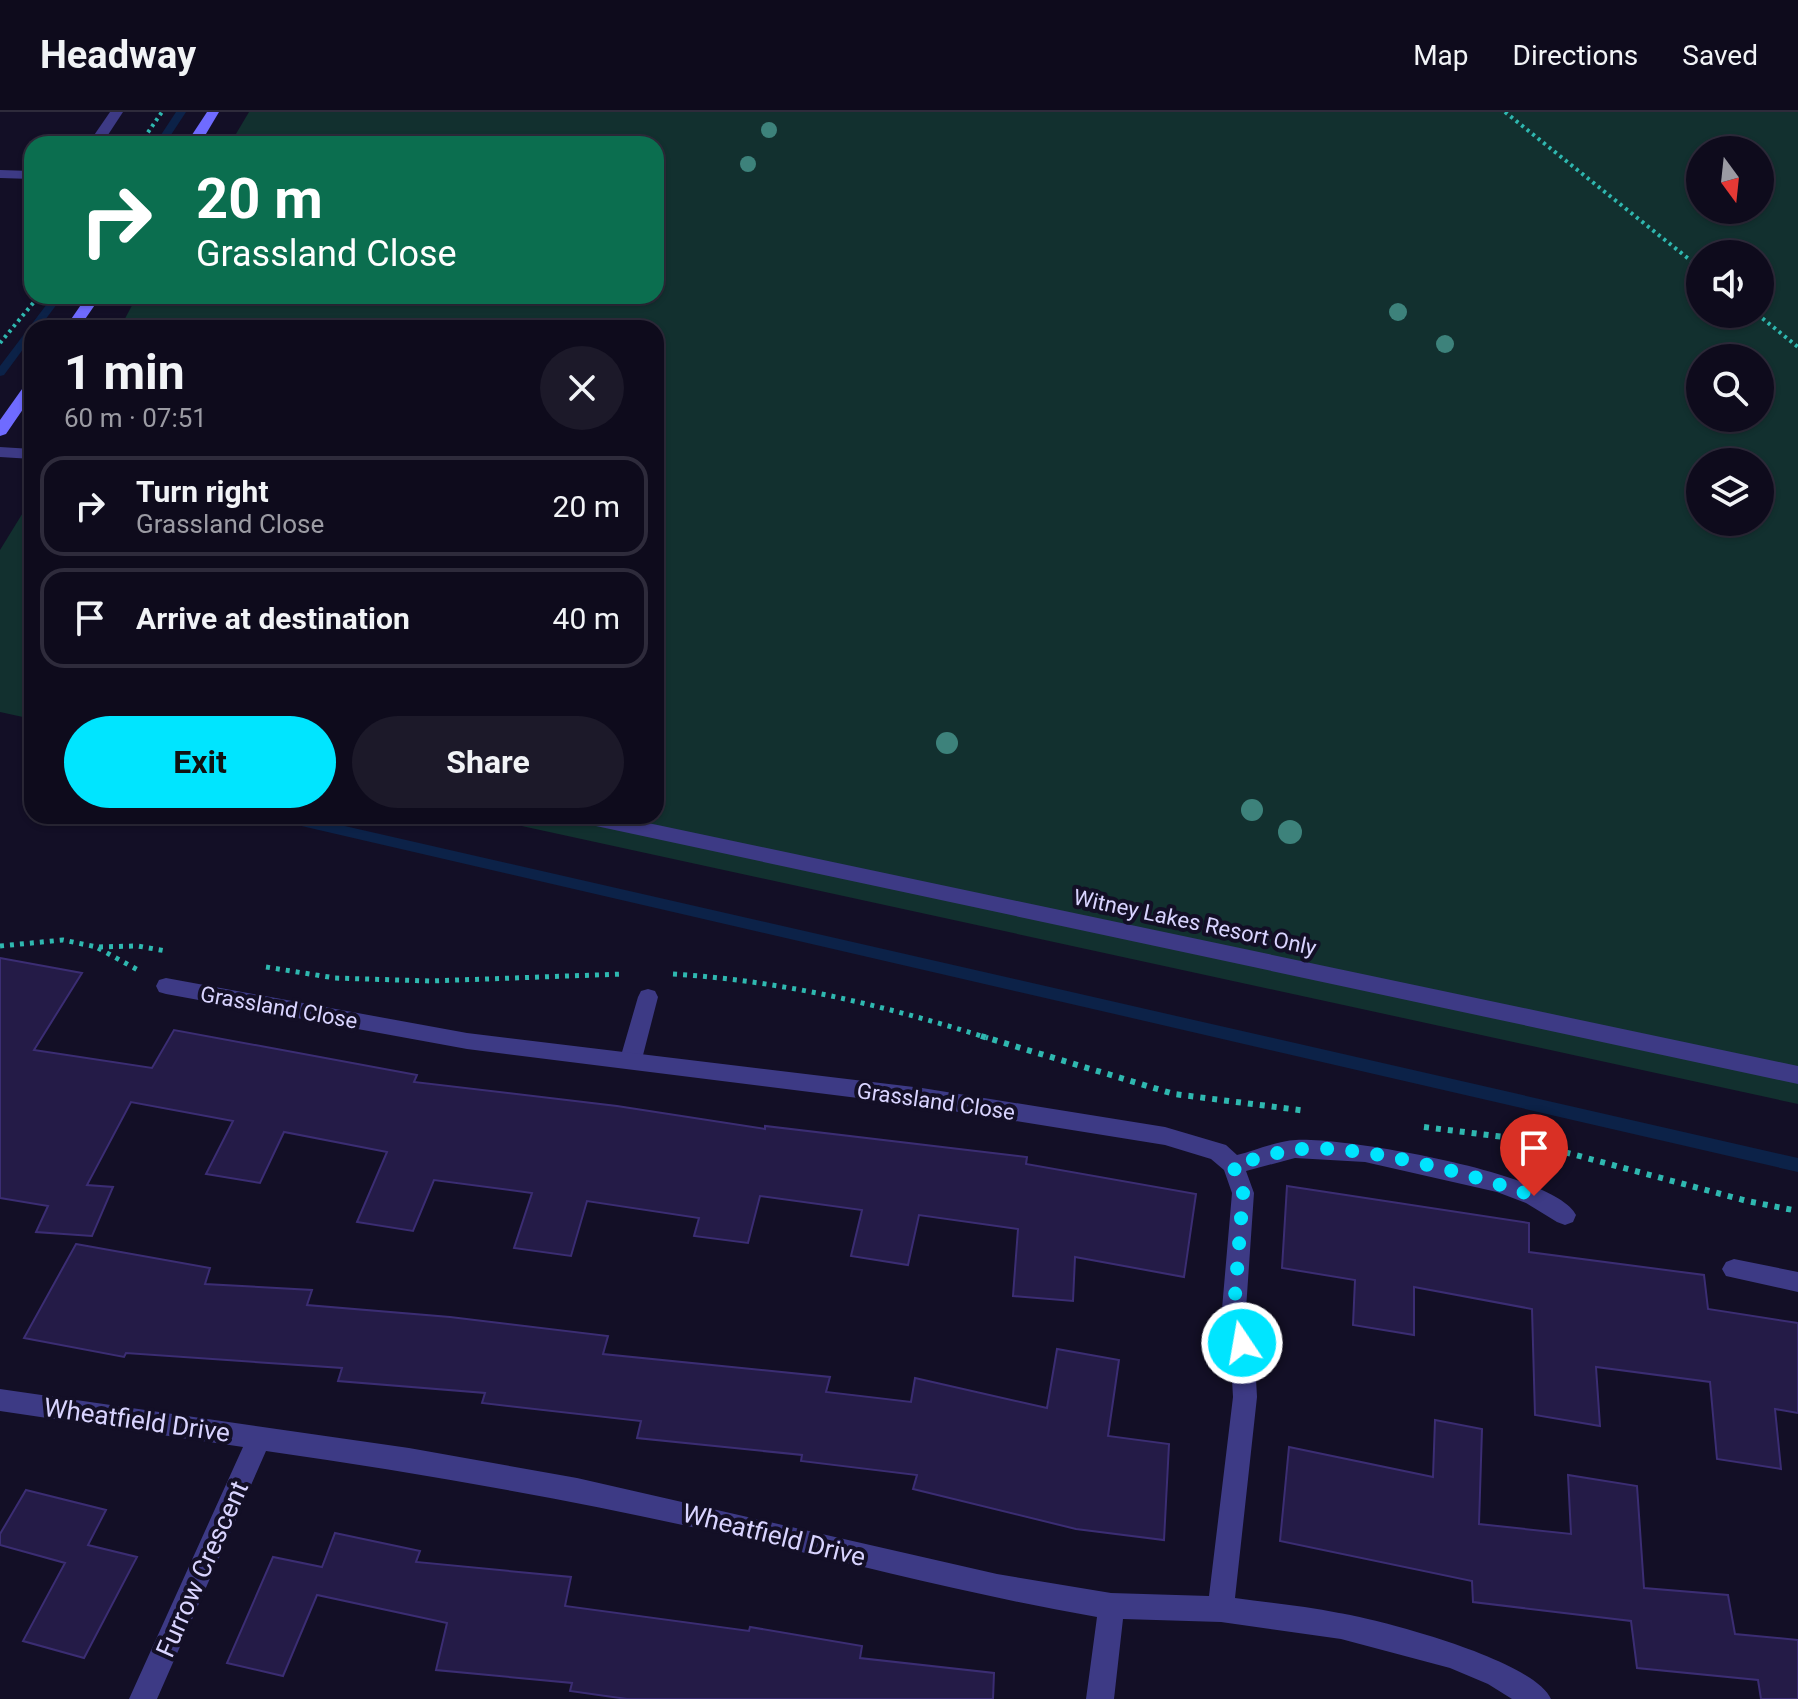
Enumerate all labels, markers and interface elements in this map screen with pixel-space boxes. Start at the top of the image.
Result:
text: Headway [40,33,196,77]
text: Map [1413,39,1469,72]
text: Directions [1513,39,1638,72]
text: Saved [1682,39,1758,72]
north arrow [1686,136,1774,224]
map controls [1686,136,1774,536]
text: 20 m [196,166,323,232]
icon: right [64,168,168,272]
text: Grassland Close [196,233,457,275]
button: sound [1686,240,1774,328]
text: 1 min [64,344,185,401]
button: search [1686,344,1774,432]
button: close [540,346,624,430]
text: 60 m · 07:51 [64,403,207,433]
button: layers [1686,448,1774,536]
text: Turn right [136,474,269,509]
icon: right [68,484,112,528]
text: 20 m [553,489,620,524]
text: Grassland Close [136,509,324,539]
icon: arrive [68,596,112,640]
text: Arrive at destination [136,601,410,636]
text: 40 m [553,601,620,636]
button: Exit [64,716,336,808]
button: Share [352,716,624,808]
street label: Witney Lakes Resort Only [1071,885,1319,961]
street label: Grassland Close [198,981,360,1034]
street label: Grassland Close [855,1078,1017,1125]
pin [1500,1114,1568,1196]
icon: arrive [1512,1126,1556,1170]
position arrow [1200,1301,1284,1385]
street label: Wheatfield Drive [42,1392,232,1448]
street label: Furrow Crescent [150,1476,254,1662]
street label: Wheatfield Drive [679,1498,869,1572]

